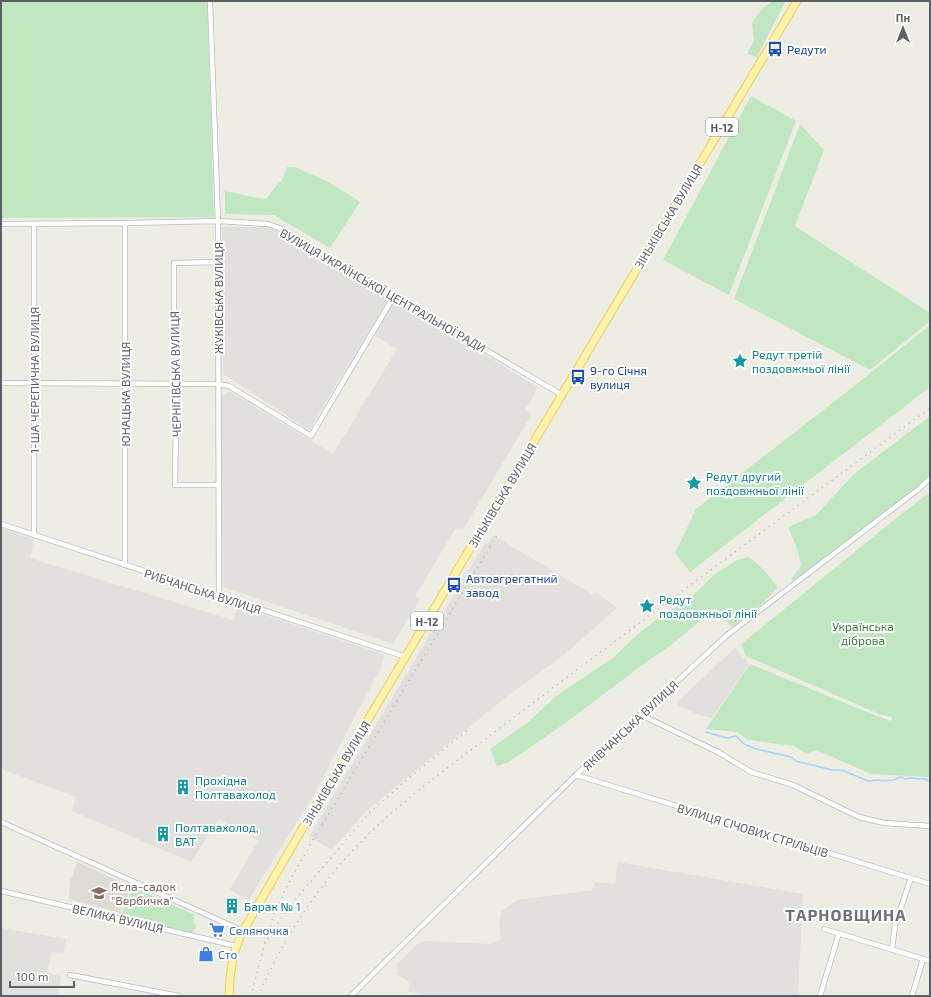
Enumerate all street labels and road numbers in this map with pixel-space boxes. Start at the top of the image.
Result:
road number: Н-12 [706,118,738,136]
street label: ЗІНЬКІВСЬКА ВУЛИЦЯ [631,161,705,271]
street label: ВУЛИЦЯ УКРАЇНСЬКОЇ ЦЕНТРАЛЬНОЇ РАДИ [278,225,488,355]
street label: ЖУКІВСЬКА ВУЛИЦЯ [211,242,225,354]
street label: 1-ША ЧЕРЕПИЧНА ВУЛИЦЯ [27,307,41,453]
street label: ЧЕРНІГІВСЬКА ВУЛИЦЯ [167,311,183,437]
street label: ЮНАЦЬКА ВУЛИЦЯ [118,342,132,446]
street label: ЗІНЬКІВСЬКА ВУЛИЦЯ [465,440,539,550]
street label: РИБЧАНСЬКА ВУЛИЦЯ [143,565,263,617]
road number: Н-12 [411,612,443,630]
street label: ЯКІВЧАНСЬКА ВУЛИЦЯ [580,677,680,773]
street label: ЗІНЬКІВСЬКА ВУЛИЦЯ [299,718,373,828]
street label: ВУЛИЦЯ СІЧОВИХ СТРІЛЬЦІВ [676,800,830,860]
street label: ВЕЛИКА ВУЛИЦЯ [71,901,165,935]

